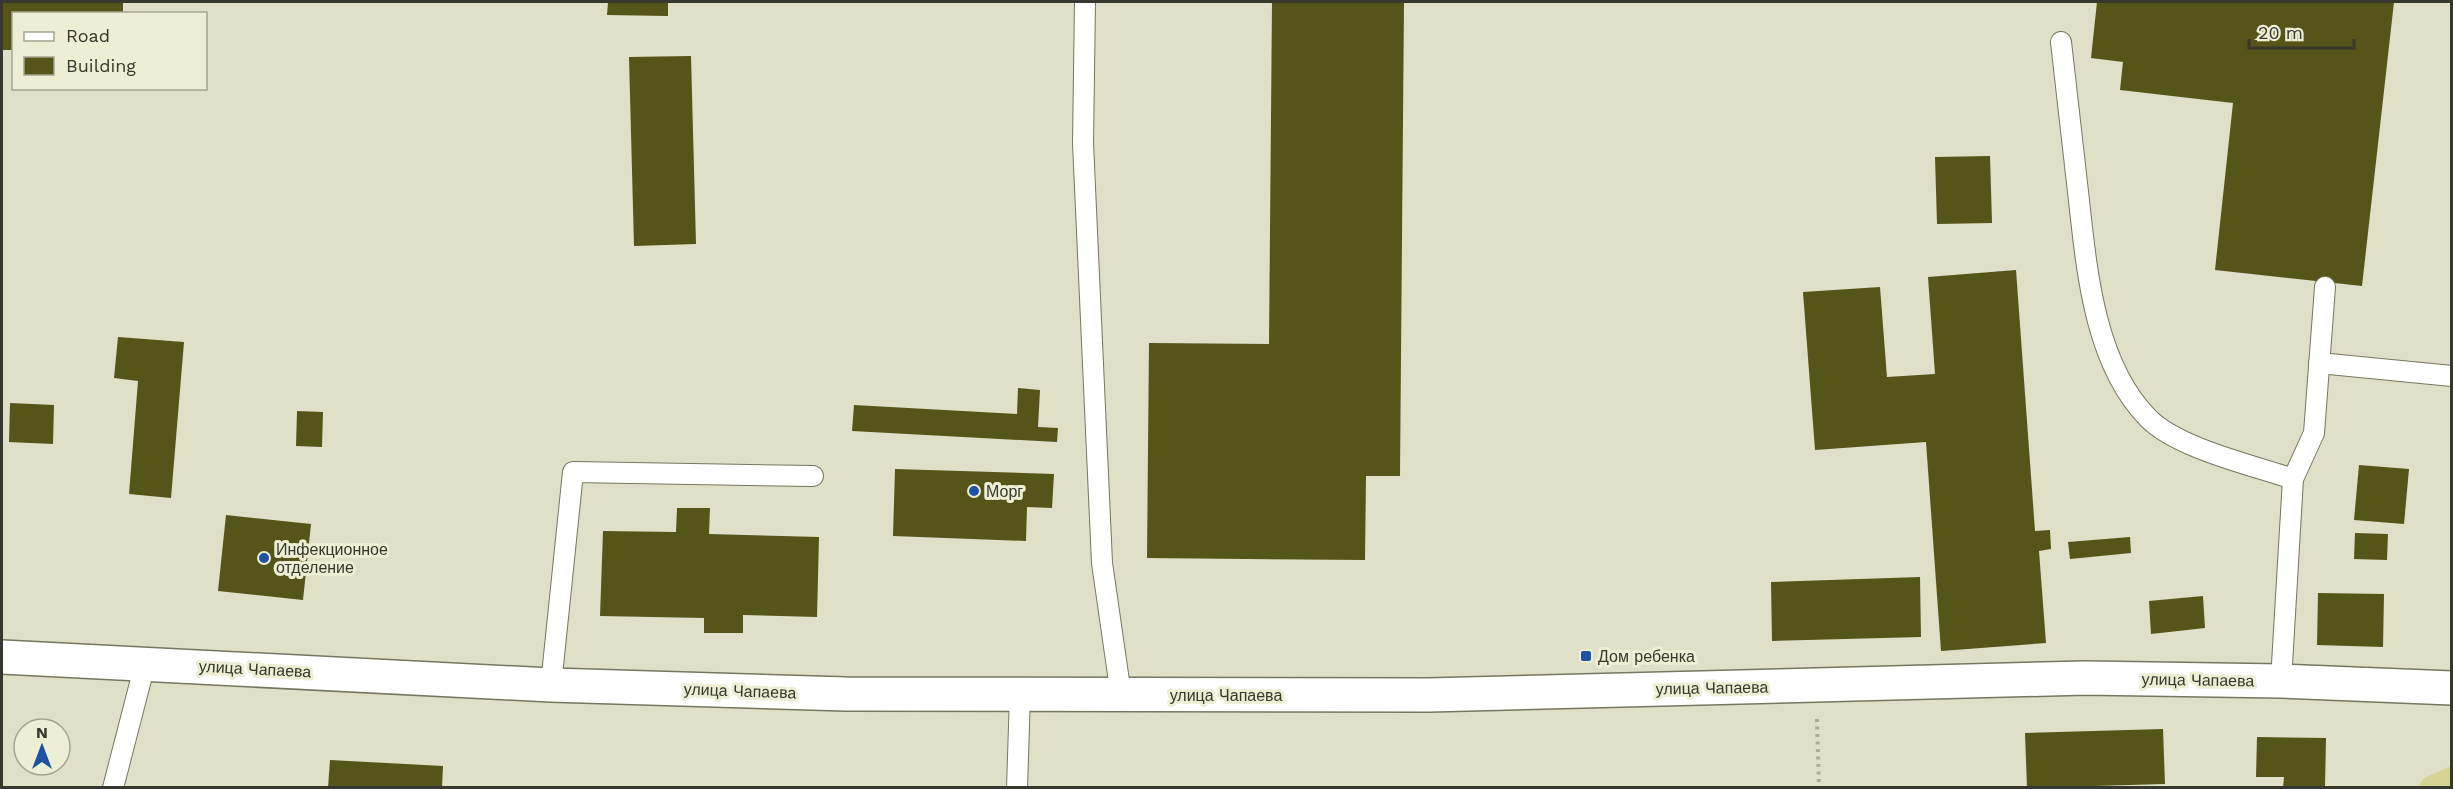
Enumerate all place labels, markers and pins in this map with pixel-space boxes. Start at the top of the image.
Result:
place label: Морг [986,482,1023,501]
marker: Морг [967,484,981,498]
place label: Инфекционное отделение [276,540,388,577]
marker: Инфекционное отделение [257,551,271,565]
place label: Дом ребенка [1598,647,1695,666]
marker: Дом ребенка [1579,649,1593,663]

